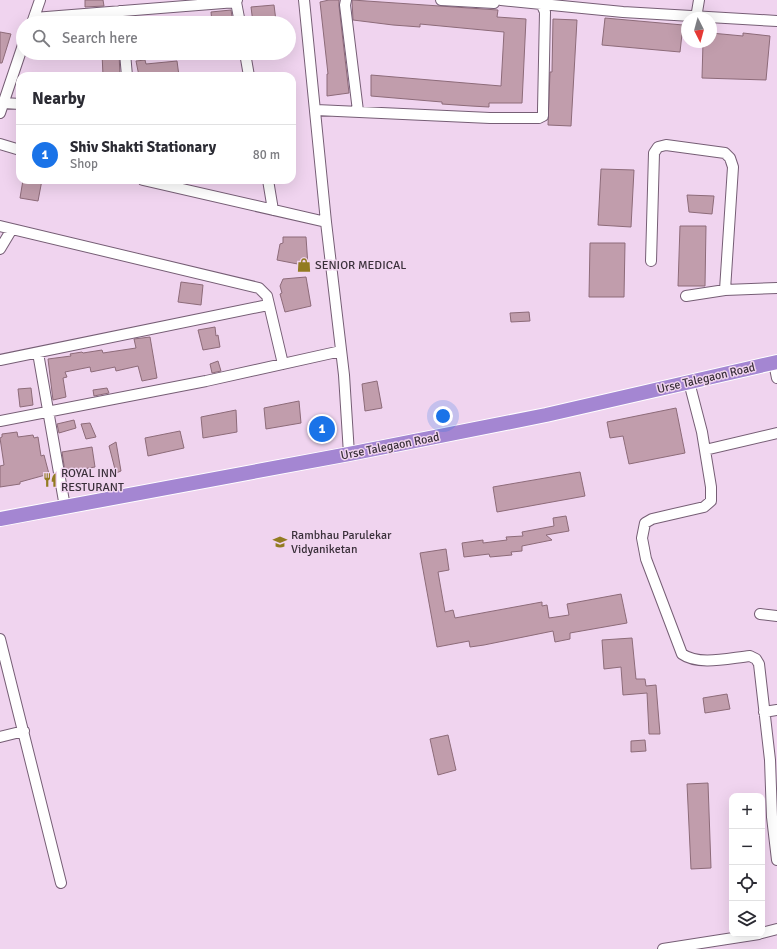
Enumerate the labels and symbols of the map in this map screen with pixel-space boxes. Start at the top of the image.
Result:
north arrow [681,12,717,48]
shop icon: SENIOR MEDICAL [296,257,312,273]
place label: SENIOR MEDICAL [315,258,406,273]
street label: Urse Talegaon Road [656,360,757,397]
your location [433,406,453,426]
pin: 1 [309,414,335,444]
street label: Urse Talegaon Road [339,430,441,463]
place label: ROYAL INN RESTURANT [61,466,124,495]
restaurant icon: ROYAL INN RESTURANT [42,472,58,488]
place label: Rambhau Parulekar Vidyaniketan [291,528,392,557]
school or university icon: Rambhau Parulekar Vidyaniketan [272,534,288,550]

